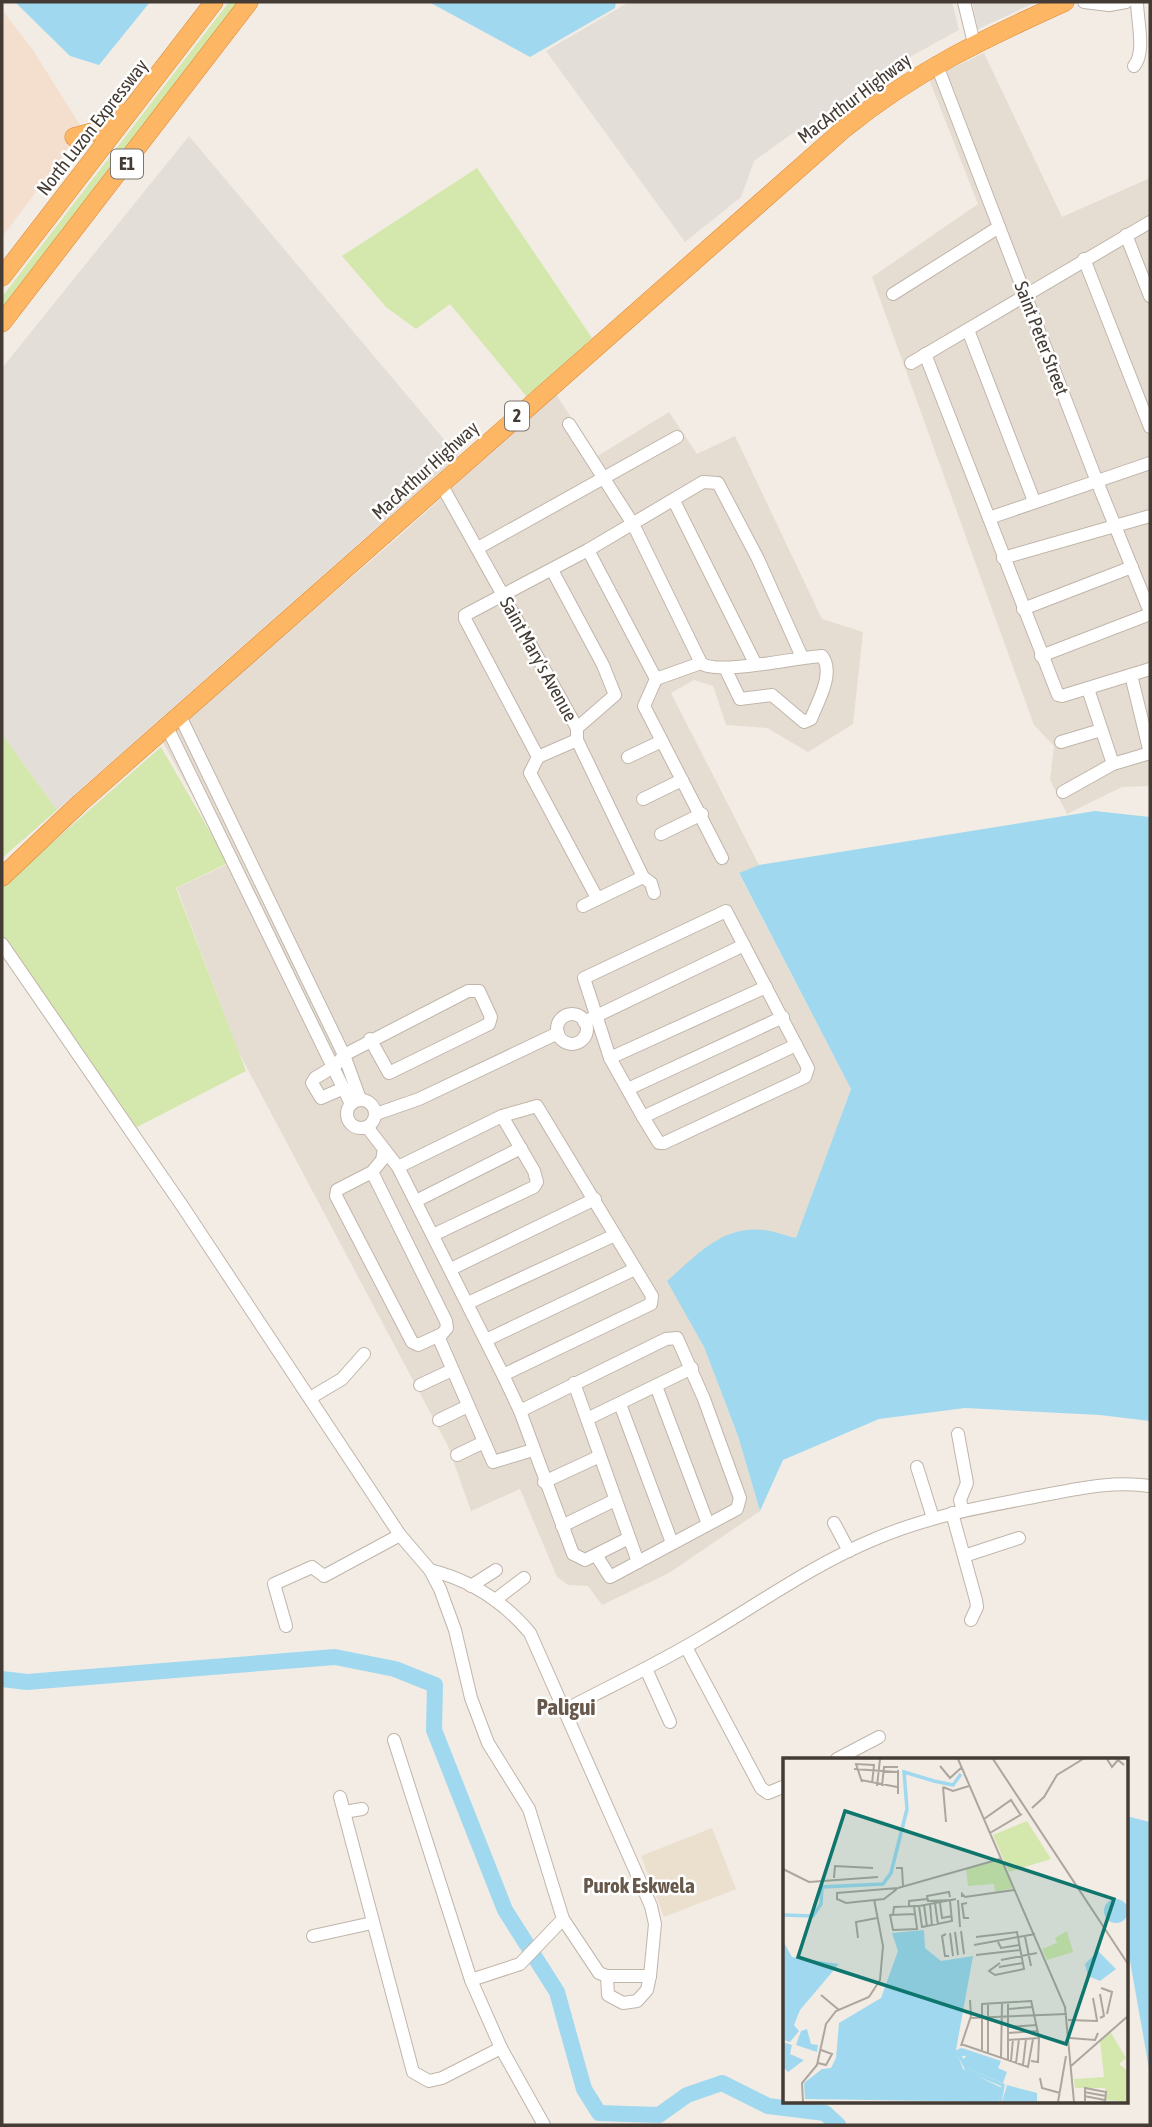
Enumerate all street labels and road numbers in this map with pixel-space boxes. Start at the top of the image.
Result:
street label: MacArthur Highway [793,48,915,148]
street label: North Luzon Expressway [32,54,152,200]
road number: E1 [111,149,143,178]
street label: Saint Peter Street [1010,278,1074,398]
road number: 2 [505,402,529,430]
street label: MacArthur Highway [367,416,483,524]
street label: Saint Mary's Avenue [496,593,582,725]

